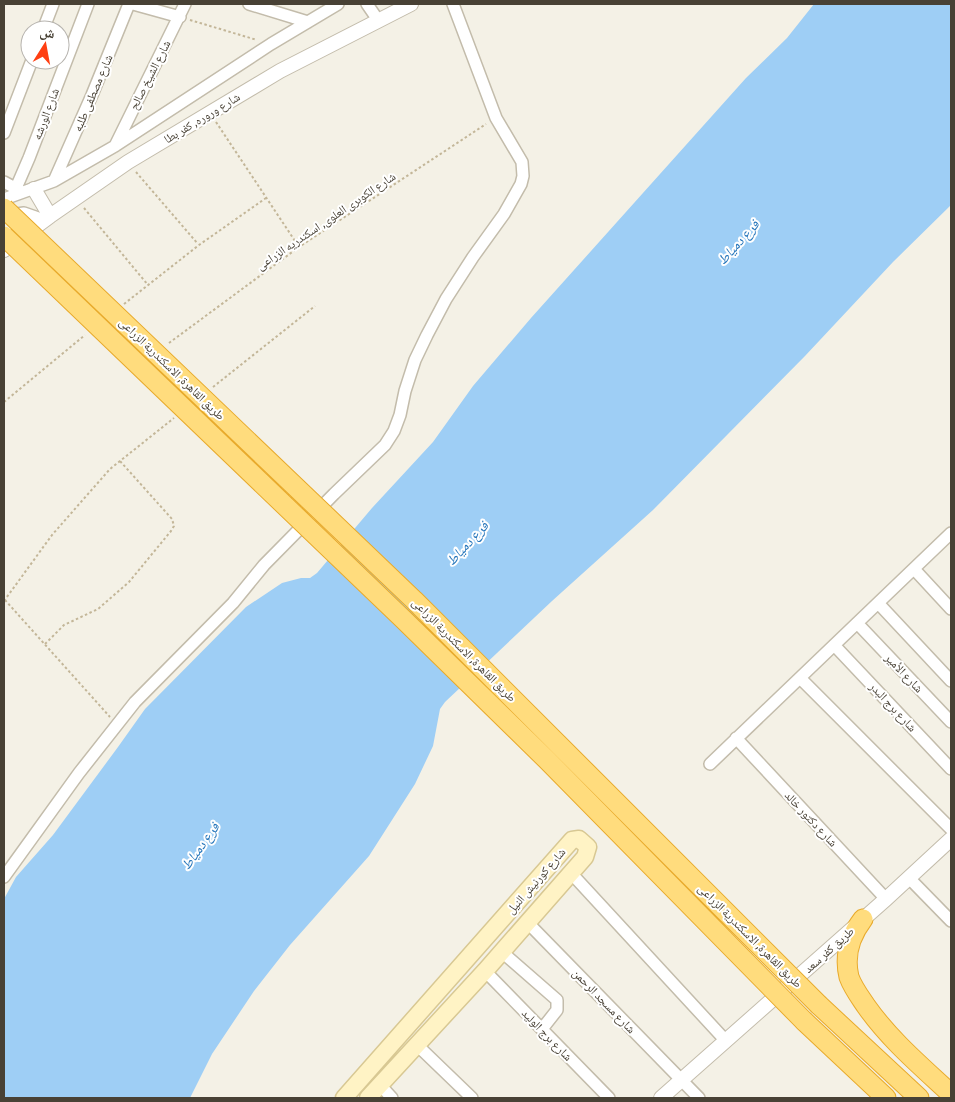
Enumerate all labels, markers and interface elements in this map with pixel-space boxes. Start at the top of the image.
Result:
north arrow [20,20,70,70]
text: ش [38,22,57,43]
street label: شارع الشيخ صالح [126,37,174,113]
street label: شارع مصطفى طلبه [70,52,117,134]
street label: شارع الورشه [29,86,63,142]
street label: شارع وروره, كفر بطا [161,89,243,147]
street label: شارع الكوبرى العلوى, اسكندريه الزراعى [253,168,399,274]
water label: فرع دمياط [713,215,764,268]
street label: طريق القاهرة, الاسكندرية الزراعى [116,314,228,423]
water label: فرع دمياط [442,516,493,569]
street label: طريق القاهرة, الاسكندرية الزراعى [409,594,520,705]
street label: شارع الأمير [881,649,927,696]
street label: شارع برج البدر [865,678,920,735]
street label: شارع دكتور خالد [781,788,841,850]
water label: فرع دمياط [177,818,224,873]
street label: شارع كورنيش النيل [503,844,569,917]
street label: طريق القاهرة, الاسكندرية الزراعى [695,880,806,991]
street label: طريق كفر سعد [801,923,857,976]
street label: شارع مسجد الرحمن [569,965,639,1037]
street label: شارع برج الوليد [518,1005,576,1065]

